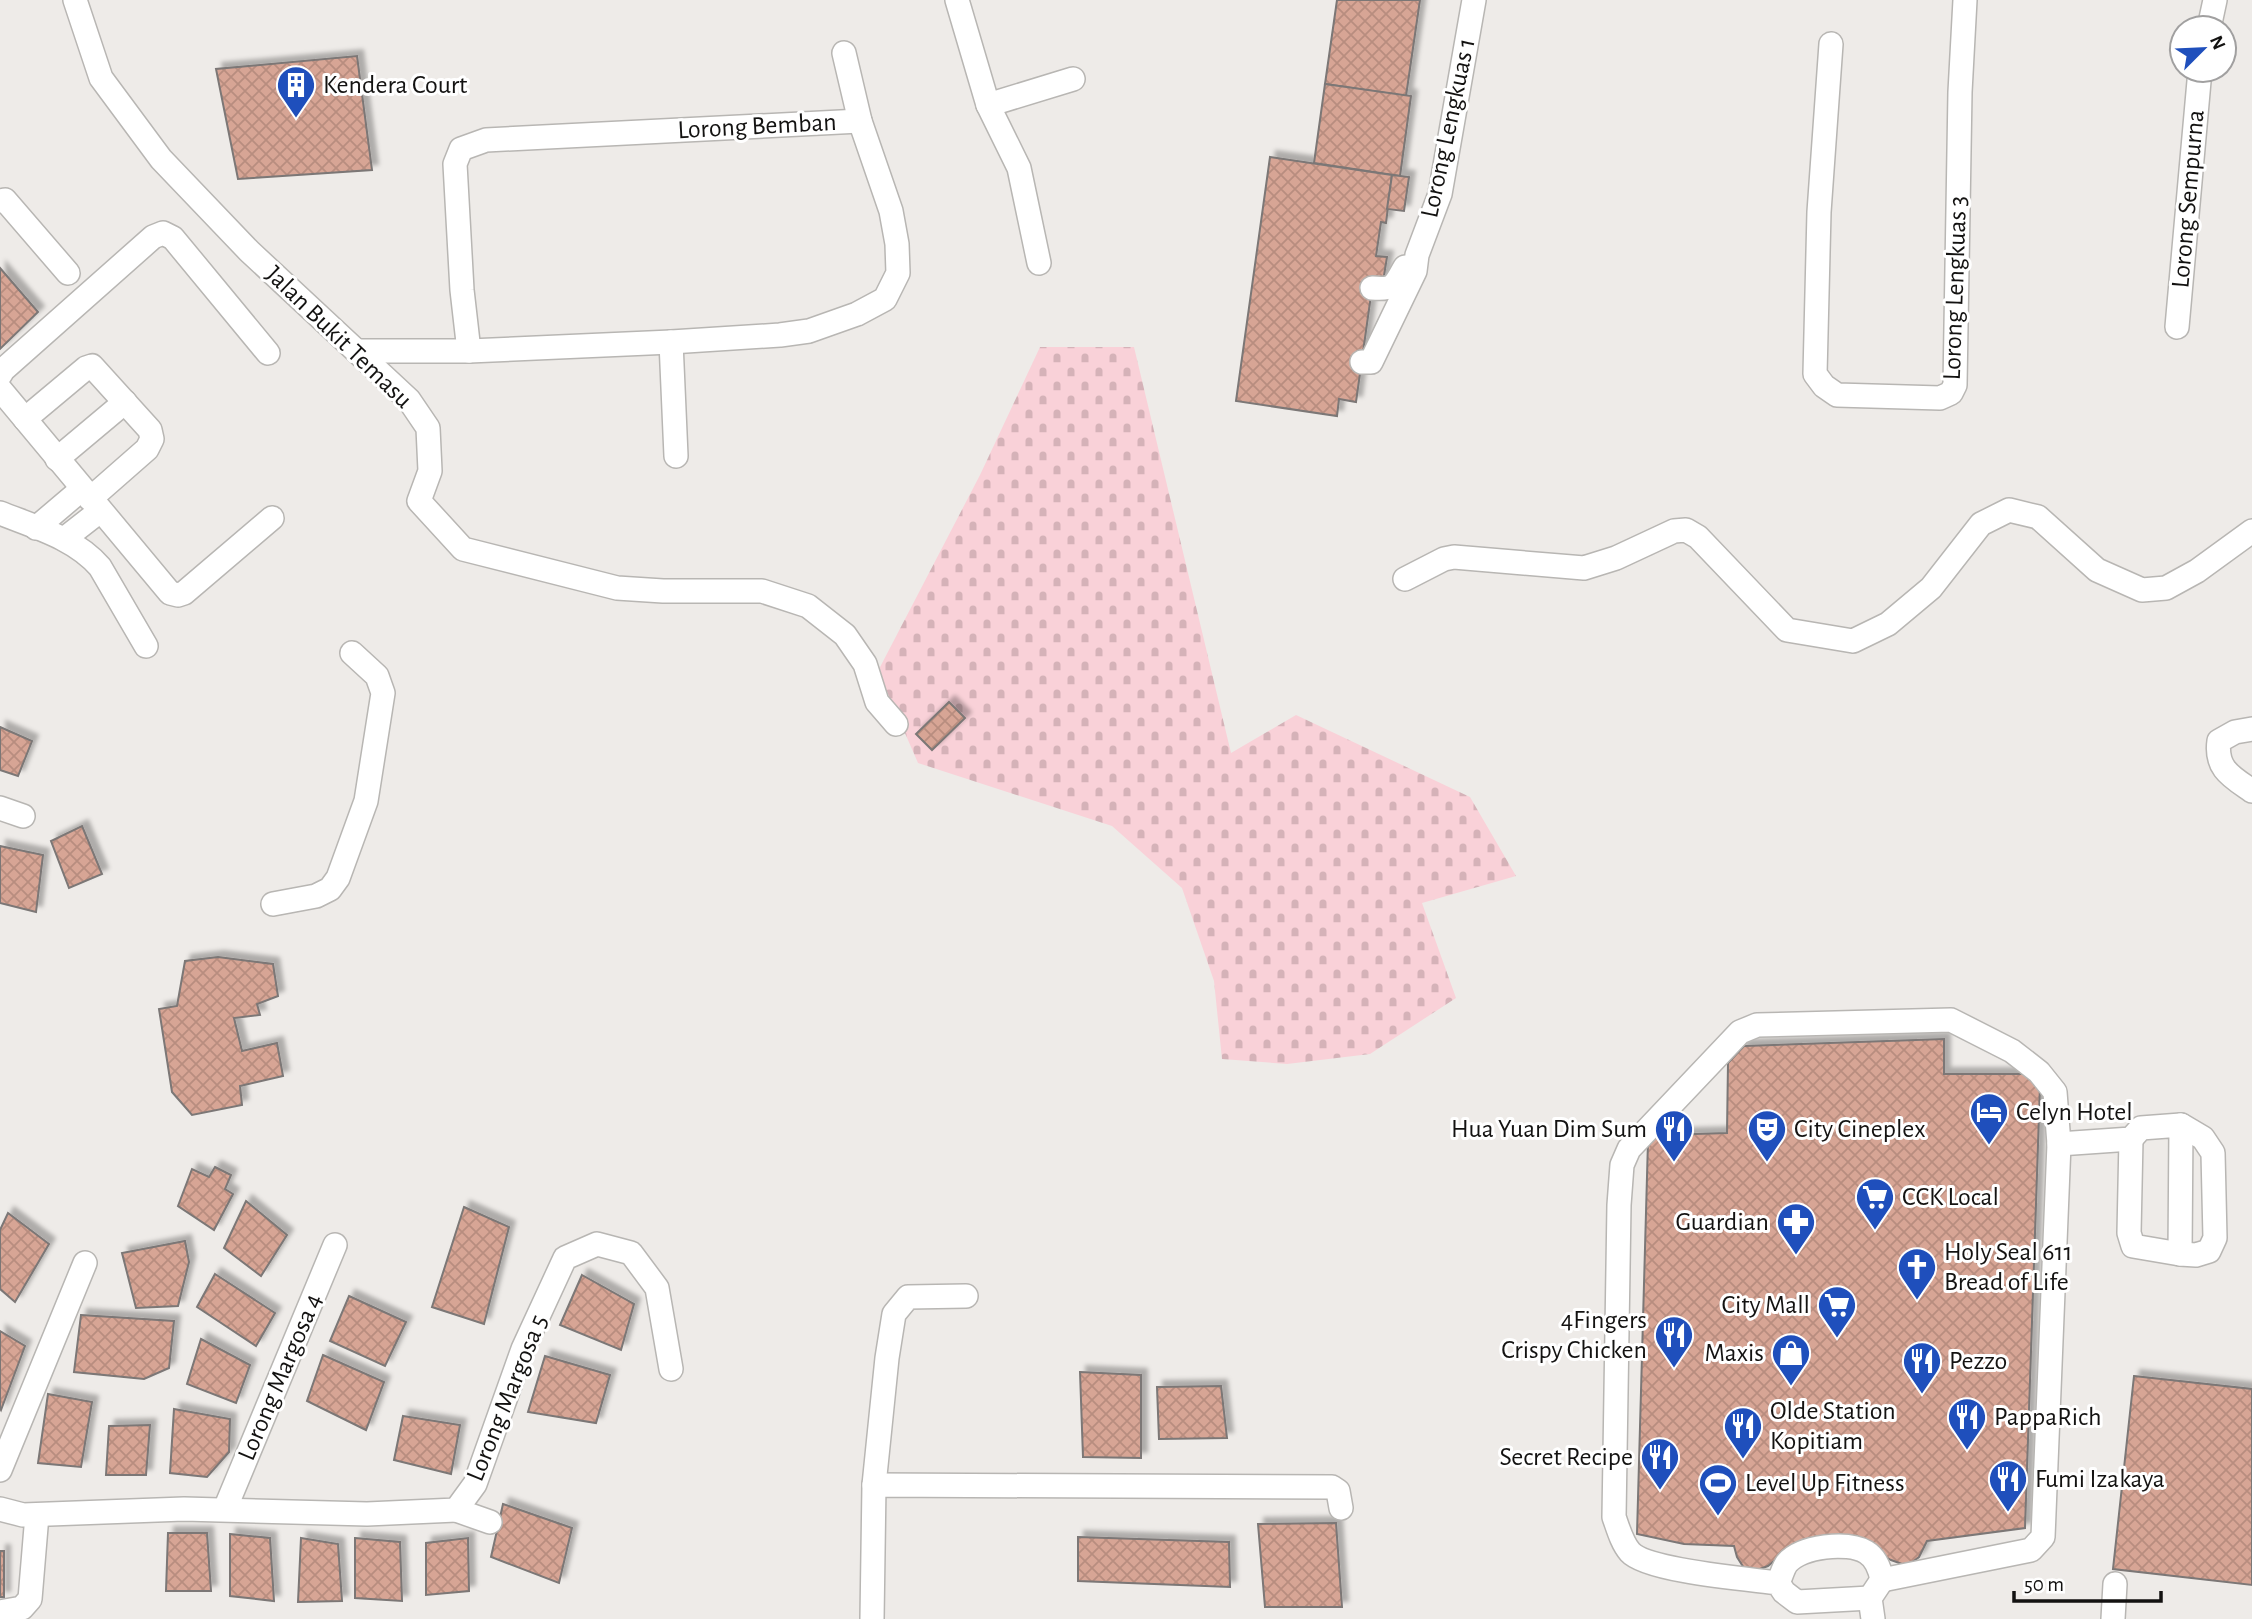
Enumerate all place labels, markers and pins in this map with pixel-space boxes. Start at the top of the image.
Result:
building icon: Kendera Court [275,64,317,119]
place label: Kendera Court [323,72,467,98]
hotel icon: Celyn Hotel [1968,1091,2010,1146]
place label: Celyn Hotel [2016,1099,2133,1125]
restaurant icon: Hua Yuan Dim Sum [1653,1108,1695,1163]
theatre icon: City Cineplex [1746,1108,1788,1163]
place label: Hua Yuan Dim Sum [1451,1116,1647,1142]
place label: City Cineplex [1794,1116,1926,1142]
supermarket icon: CCK Local [1854,1176,1896,1231]
place label: CCK Local [1902,1184,1999,1210]
pharmacy icon: Guardian [1775,1201,1817,1256]
place label: Guardian [1676,1209,1769,1235]
place label: Holy Seal 611 Bread of Life [1944,1239,2072,1295]
church icon: Holy Seal 611 Bread of Life [1896,1246,1938,1301]
supermarket icon: City Mall [1816,1284,1858,1339]
place label: City Mall [1721,1292,1810,1318]
place label: 4Fingers Crispy Chicken [1501,1307,1647,1363]
restaurant icon: 4Fingers Crispy Chicken [1653,1314,1695,1369]
shop icon: Maxis [1770,1332,1812,1387]
place label: Maxis [1705,1340,1764,1366]
restaurant icon: Pezzo [1901,1340,1943,1395]
place label: Pezzo [1949,1348,2007,1374]
restaurant icon: PappaRich [1946,1396,1988,1451]
place label: Olde Station Kopitiam [1770,1398,1896,1454]
place label: PappaRich [1994,1404,2102,1430]
restaurant icon: Olde Station Kopitiam [1722,1405,1764,1460]
restaurant icon: Secret Recipe [1639,1436,1681,1491]
place label: Secret Recipe [1500,1444,1633,1470]
restaurant icon: Fumi Izakaya [1987,1458,2029,1513]
sports icon: Level Up Fitness [1697,1462,1739,1517]
place label: Fumi Izakaya [2035,1466,2165,1492]
place label: Level Up Fitness [1745,1470,1905,1496]

